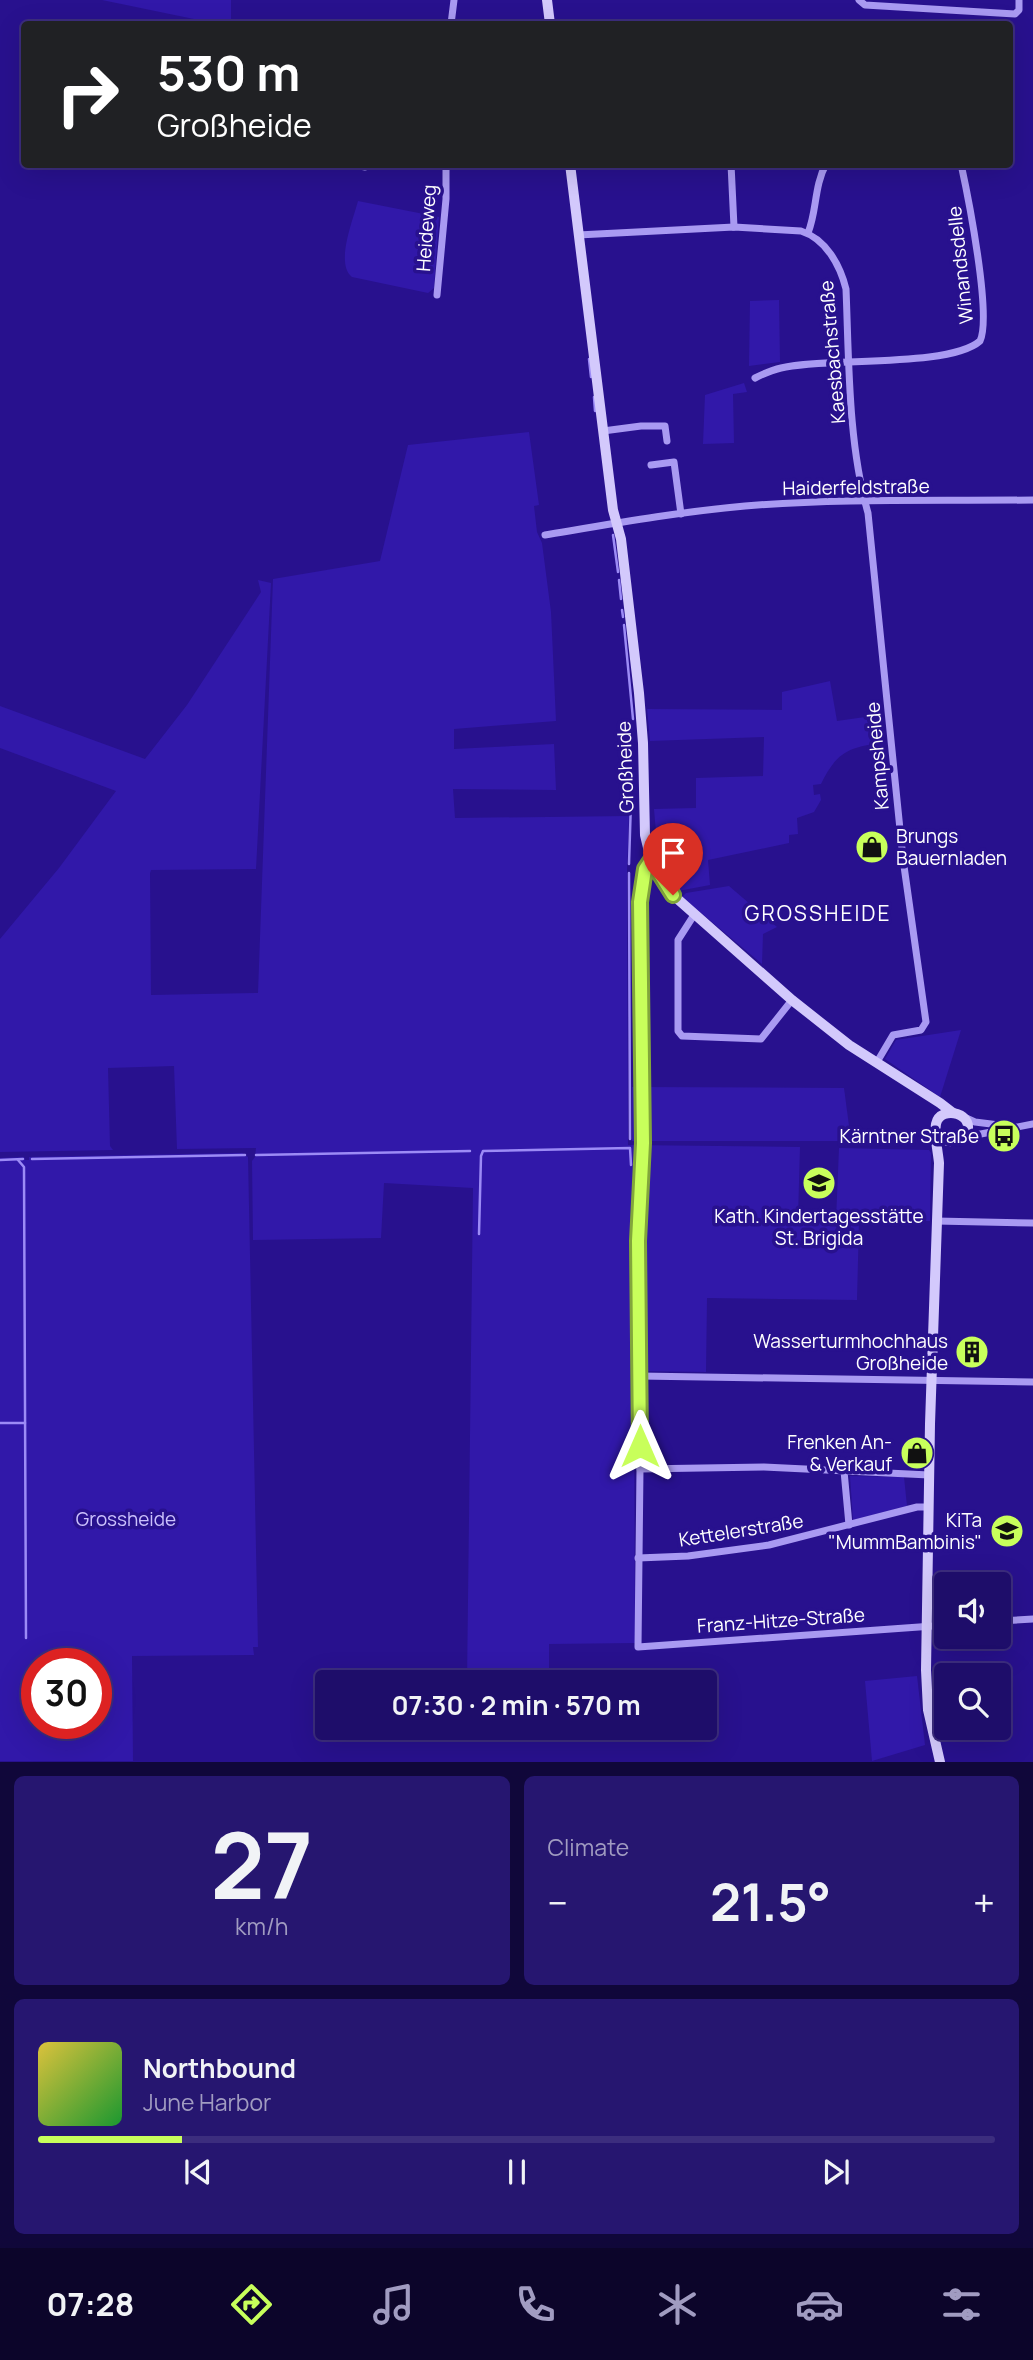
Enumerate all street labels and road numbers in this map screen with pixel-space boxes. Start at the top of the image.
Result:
street label: Heideweg [410,184,442,272]
street label: Winandsdelle [941,205,979,325]
street label: Kaesbachstraße [813,279,851,425]
street label: Haiderfeldstraße [782,473,930,501]
street label: Kampsheide [859,701,895,811]
street label: Großheide [610,721,640,813]
street label: Kettelerstraße [677,1507,805,1553]
street label: Franz-Hitze-Straße [696,1601,866,1639]

